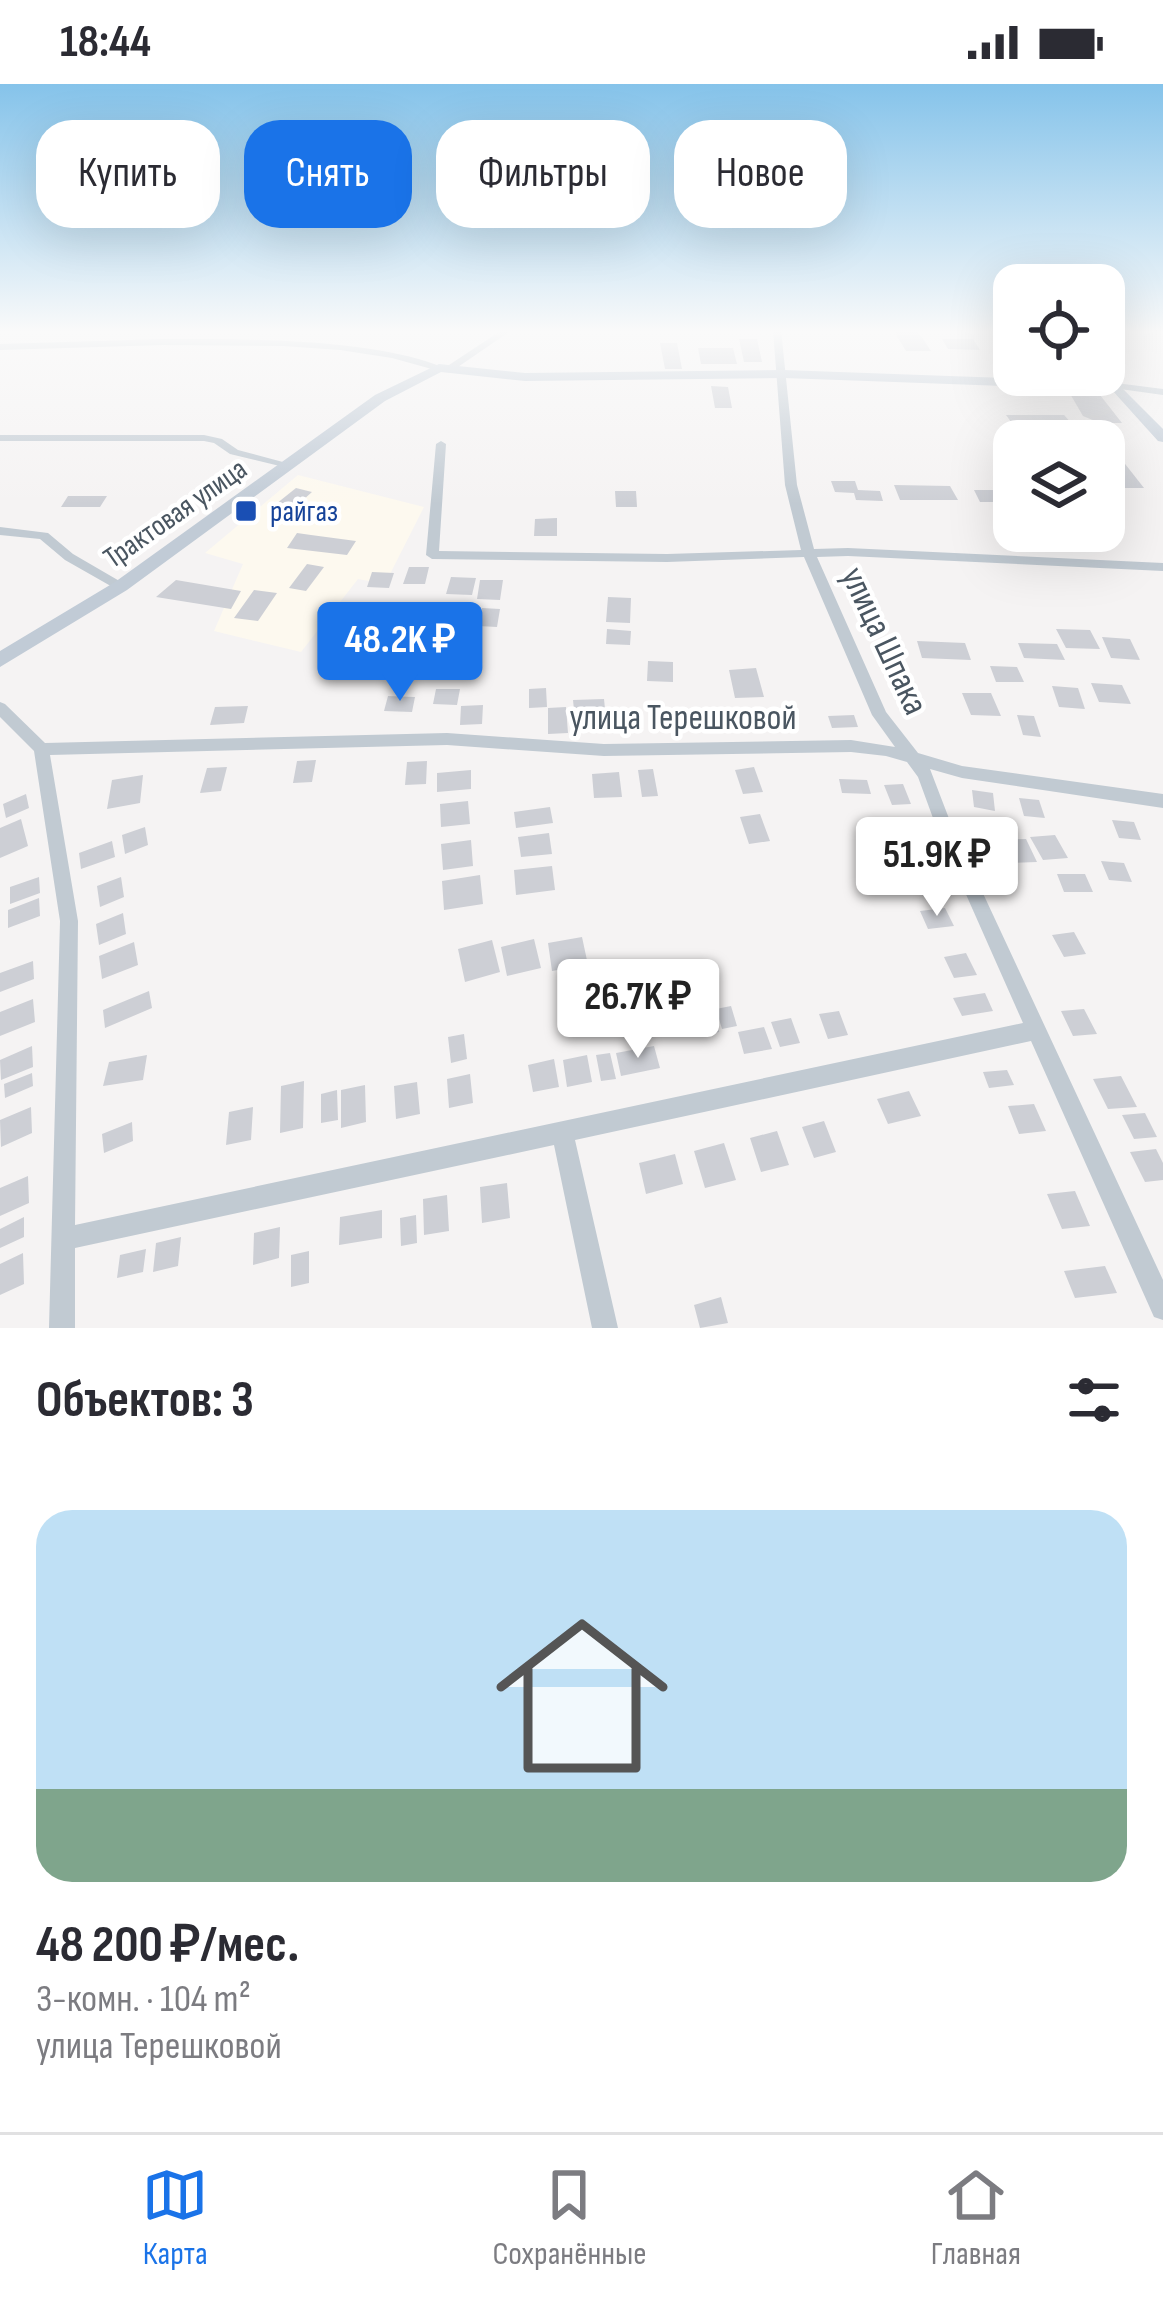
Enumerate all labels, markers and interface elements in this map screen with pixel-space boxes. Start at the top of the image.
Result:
text: 18:44 [60,15,151,70]
chip: Купить [36,120,220,228]
chip: Снять [244,120,412,228]
chip: Фильтры [436,120,650,228]
chip: Новое [674,120,847,228]
map controls [993,264,1125,552]
button: locate [993,264,1125,396]
button: layers [993,420,1125,552]
street label: Трактовая улица [97,451,254,576]
place label: райгаз [270,494,338,530]
marker: райгаз [233,498,259,524]
street label: улица Шпака [831,560,937,722]
pin: 48.2K ₽ [289,602,511,704]
text: 48.2K ₽ [344,617,456,664]
street label: улица Терешковой [570,697,796,740]
pin: 51.9K ₽ [826,817,1048,919]
text: 51.9K ₽ [883,832,991,879]
pin: 26.7K ₽ [527,959,749,1061]
text: 26.7K ₽ [584,974,692,1021]
icon: filters [1061,1367,1127,1433]
text: Объектов: 3 [36,1370,254,1431]
icon: home [474,1588,690,1804]
text: 48 200 ₽/мес. [36,1915,299,1976]
text: 3-комн. · 104 m² [36,1976,251,2023]
text: улица Терешковой [36,2023,282,2070]
tab: Карта [142,2162,208,2274]
tab: Сохранённые [492,2162,646,2274]
tab: Главная [931,2162,1021,2274]

